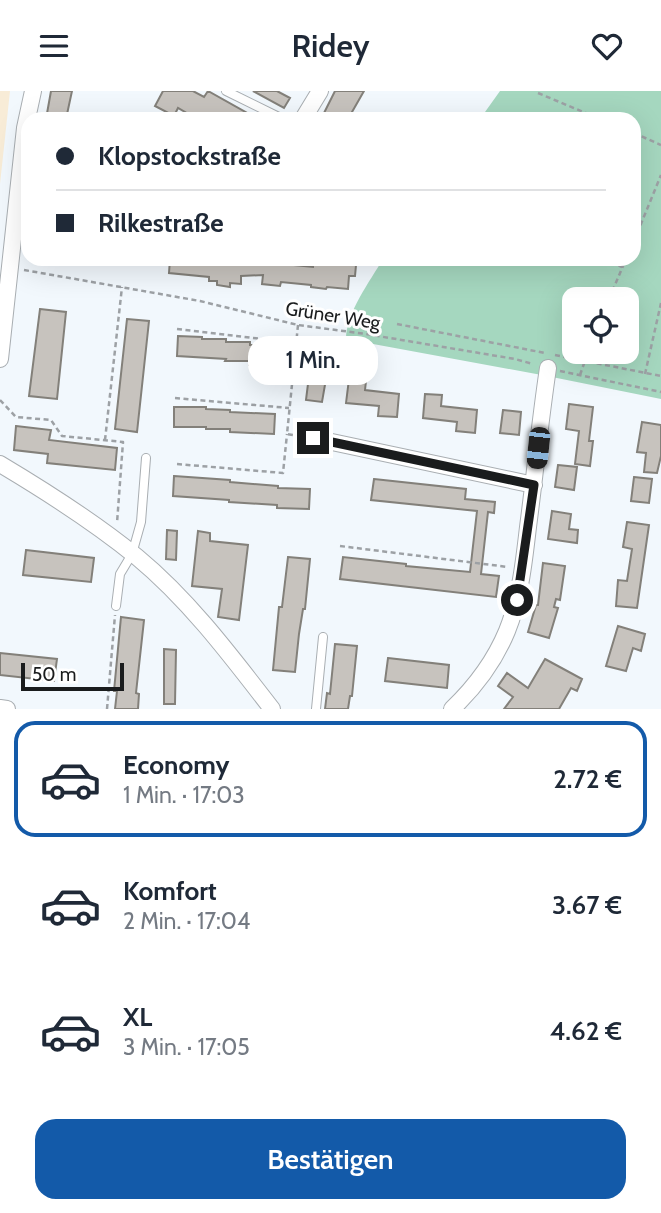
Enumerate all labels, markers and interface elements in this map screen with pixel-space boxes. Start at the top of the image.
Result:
text: Ridey [291,26,370,65]
icon: menu [35,27,73,65]
icon: heart [588,27,626,65]
text: Klopstockstraße [98,140,281,172]
text: Rilkestraße [98,207,224,239]
map controls [562,287,639,364]
button: locate [562,287,639,364]
street label: Grüner Weg [284,297,382,334]
callout: 1 Min. [248,337,378,385]
text: 1 Min. [285,346,341,374]
route end [297,422,329,454]
car [526,426,551,470]
route start [501,584,533,616]
scale bar [21,660,124,692]
text: 50 m [32,663,76,686]
icon: car [39,748,102,811]
text: Economy [123,749,229,781]
text: 2.72 € [553,763,622,795]
text: 1 Min. · 17:03 [123,781,245,809]
icon: car [39,874,102,937]
text: Komfort [123,875,217,907]
text: 3.67 € [552,889,622,921]
text: 2 Min. · 17:04 [123,907,250,935]
icon: car [39,1000,102,1063]
text: XL [123,1001,152,1033]
text: 4.62 € [550,1015,622,1047]
text: 3 Min. · 17:05 [123,1033,250,1061]
button: Bestätigen [35,1119,626,1199]

